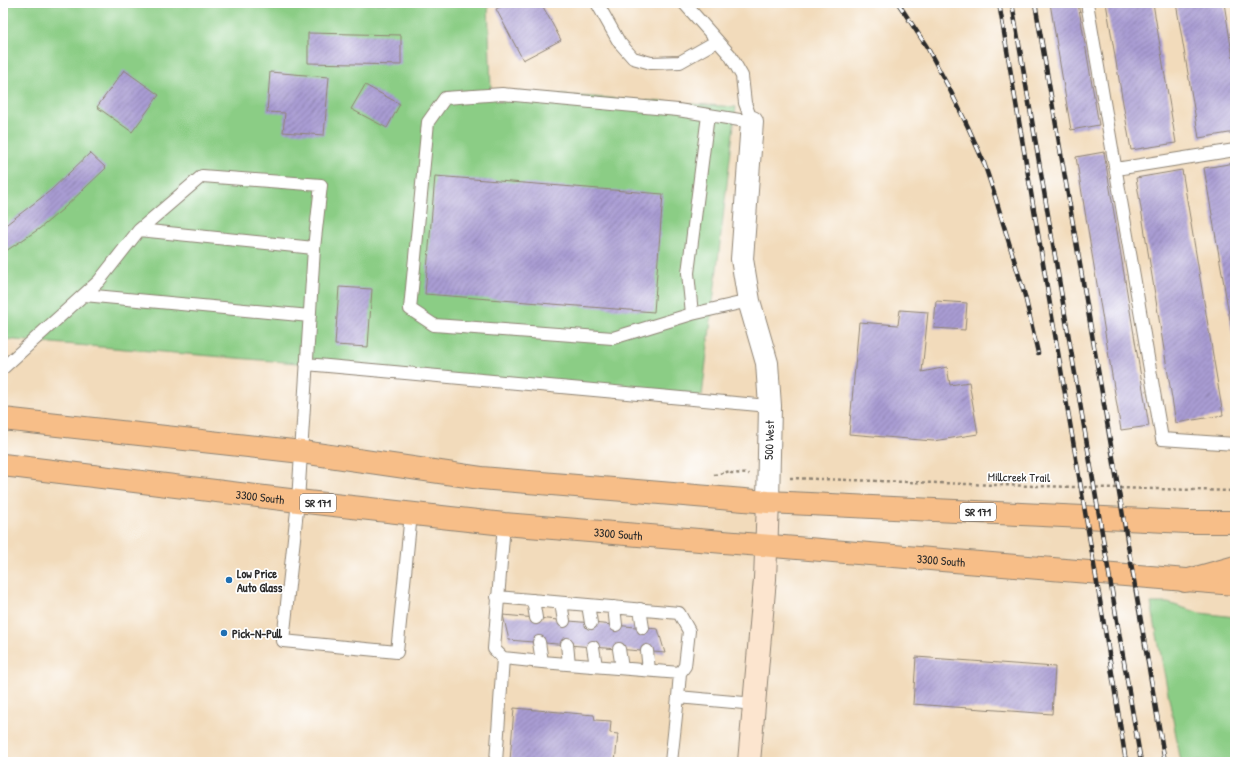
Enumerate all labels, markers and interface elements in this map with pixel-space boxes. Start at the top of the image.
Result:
street label: 500 West [760,419,778,460]
street label: Millcreek Trail [988,468,1051,486]
street label: 3300 South [235,485,285,508]
road number: SR 171 [300,494,336,512]
road number: SR 171 [960,503,996,521]
street label: 3300 South [593,523,643,544]
street label: 3300 South [916,549,966,570]
place label: Low Price Auto Glass [237,565,283,596]
marker: Low Price Auto Glass [224,575,234,585]
place label: Pick-N-Pull [232,625,283,642]
marker: Pick-N-Pull [219,628,229,638]

